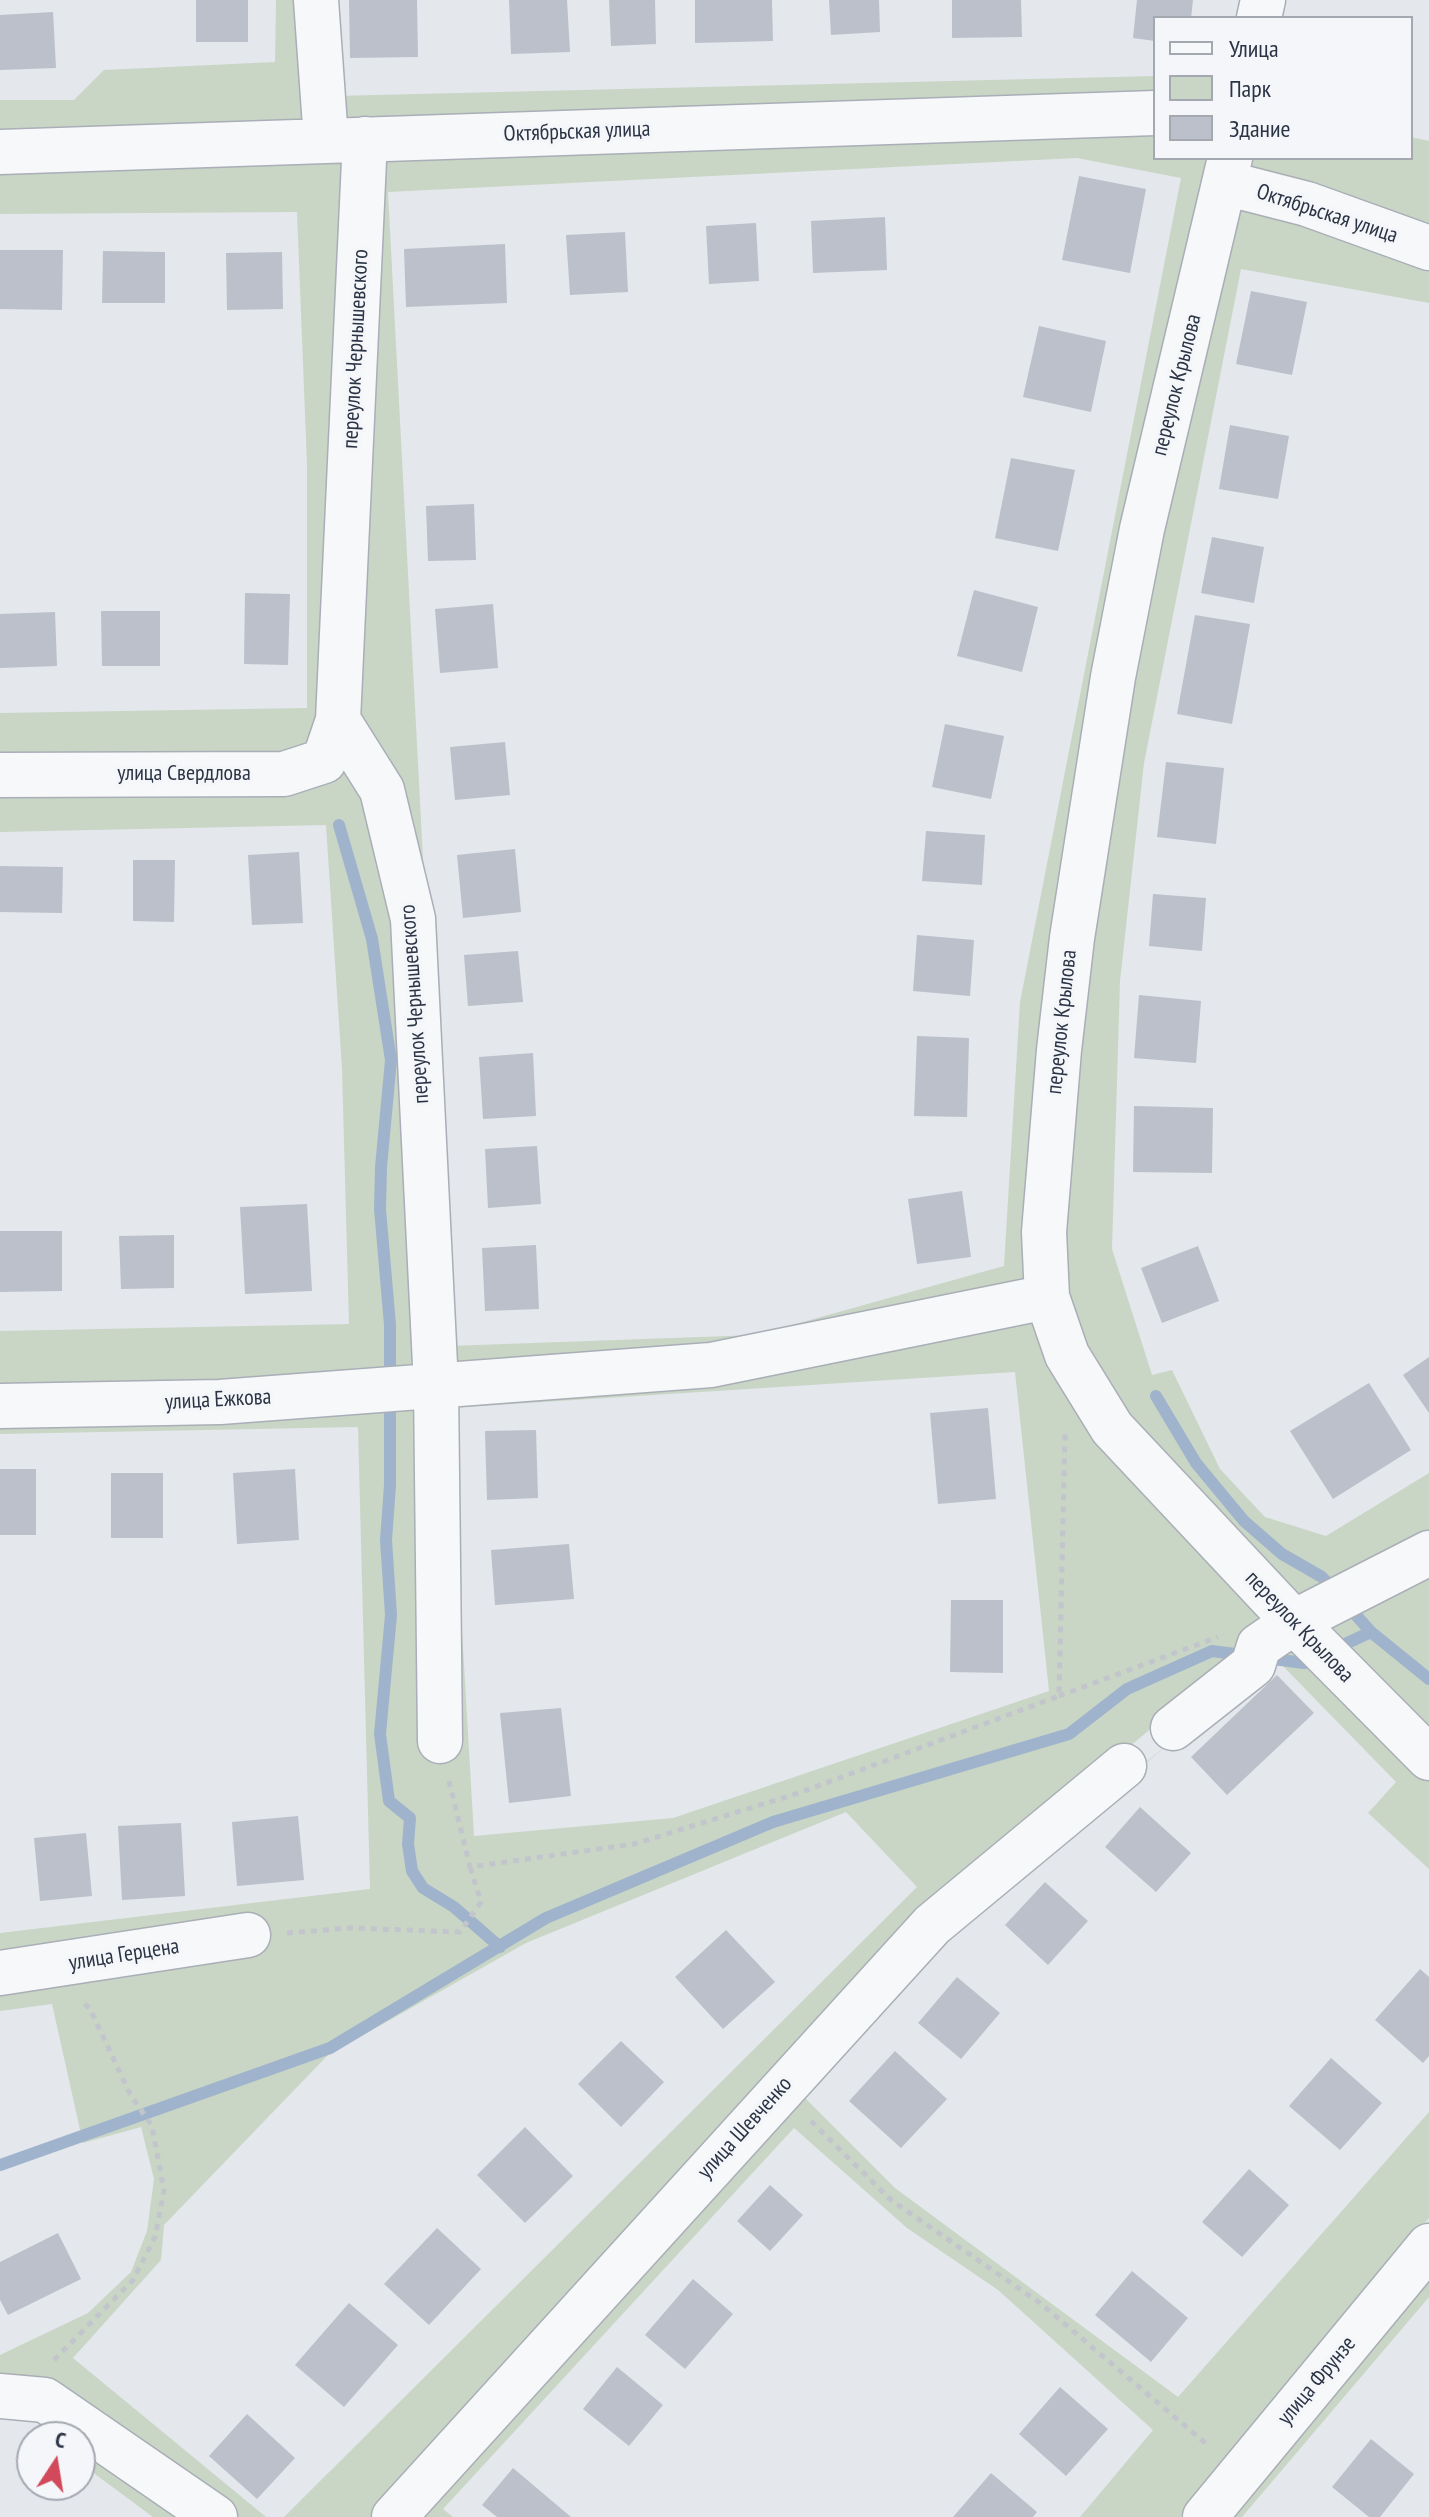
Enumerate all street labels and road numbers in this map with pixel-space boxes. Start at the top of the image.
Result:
street label: Октябрьская улица [503,116,651,148]
street label: Октябрьская улица [1253,179,1401,249]
street label: переулок Чернышевского [338,249,374,449]
street label: переулок Крылова [1147,312,1207,458]
street label: улица Свердлова [117,761,251,787]
street label: переулок Чернышевского [395,903,435,1105]
street label: переулок Крылова [1041,949,1083,1095]
street label: улица Ежкова [164,1384,272,1416]
street label: переулок Крылова [1239,1566,1359,1688]
street label: улица Герцена [67,1933,181,1977]
street label: улица Шевченко [692,2071,798,2185]
street label: улица Фрунзе [1272,2331,1362,2431]

